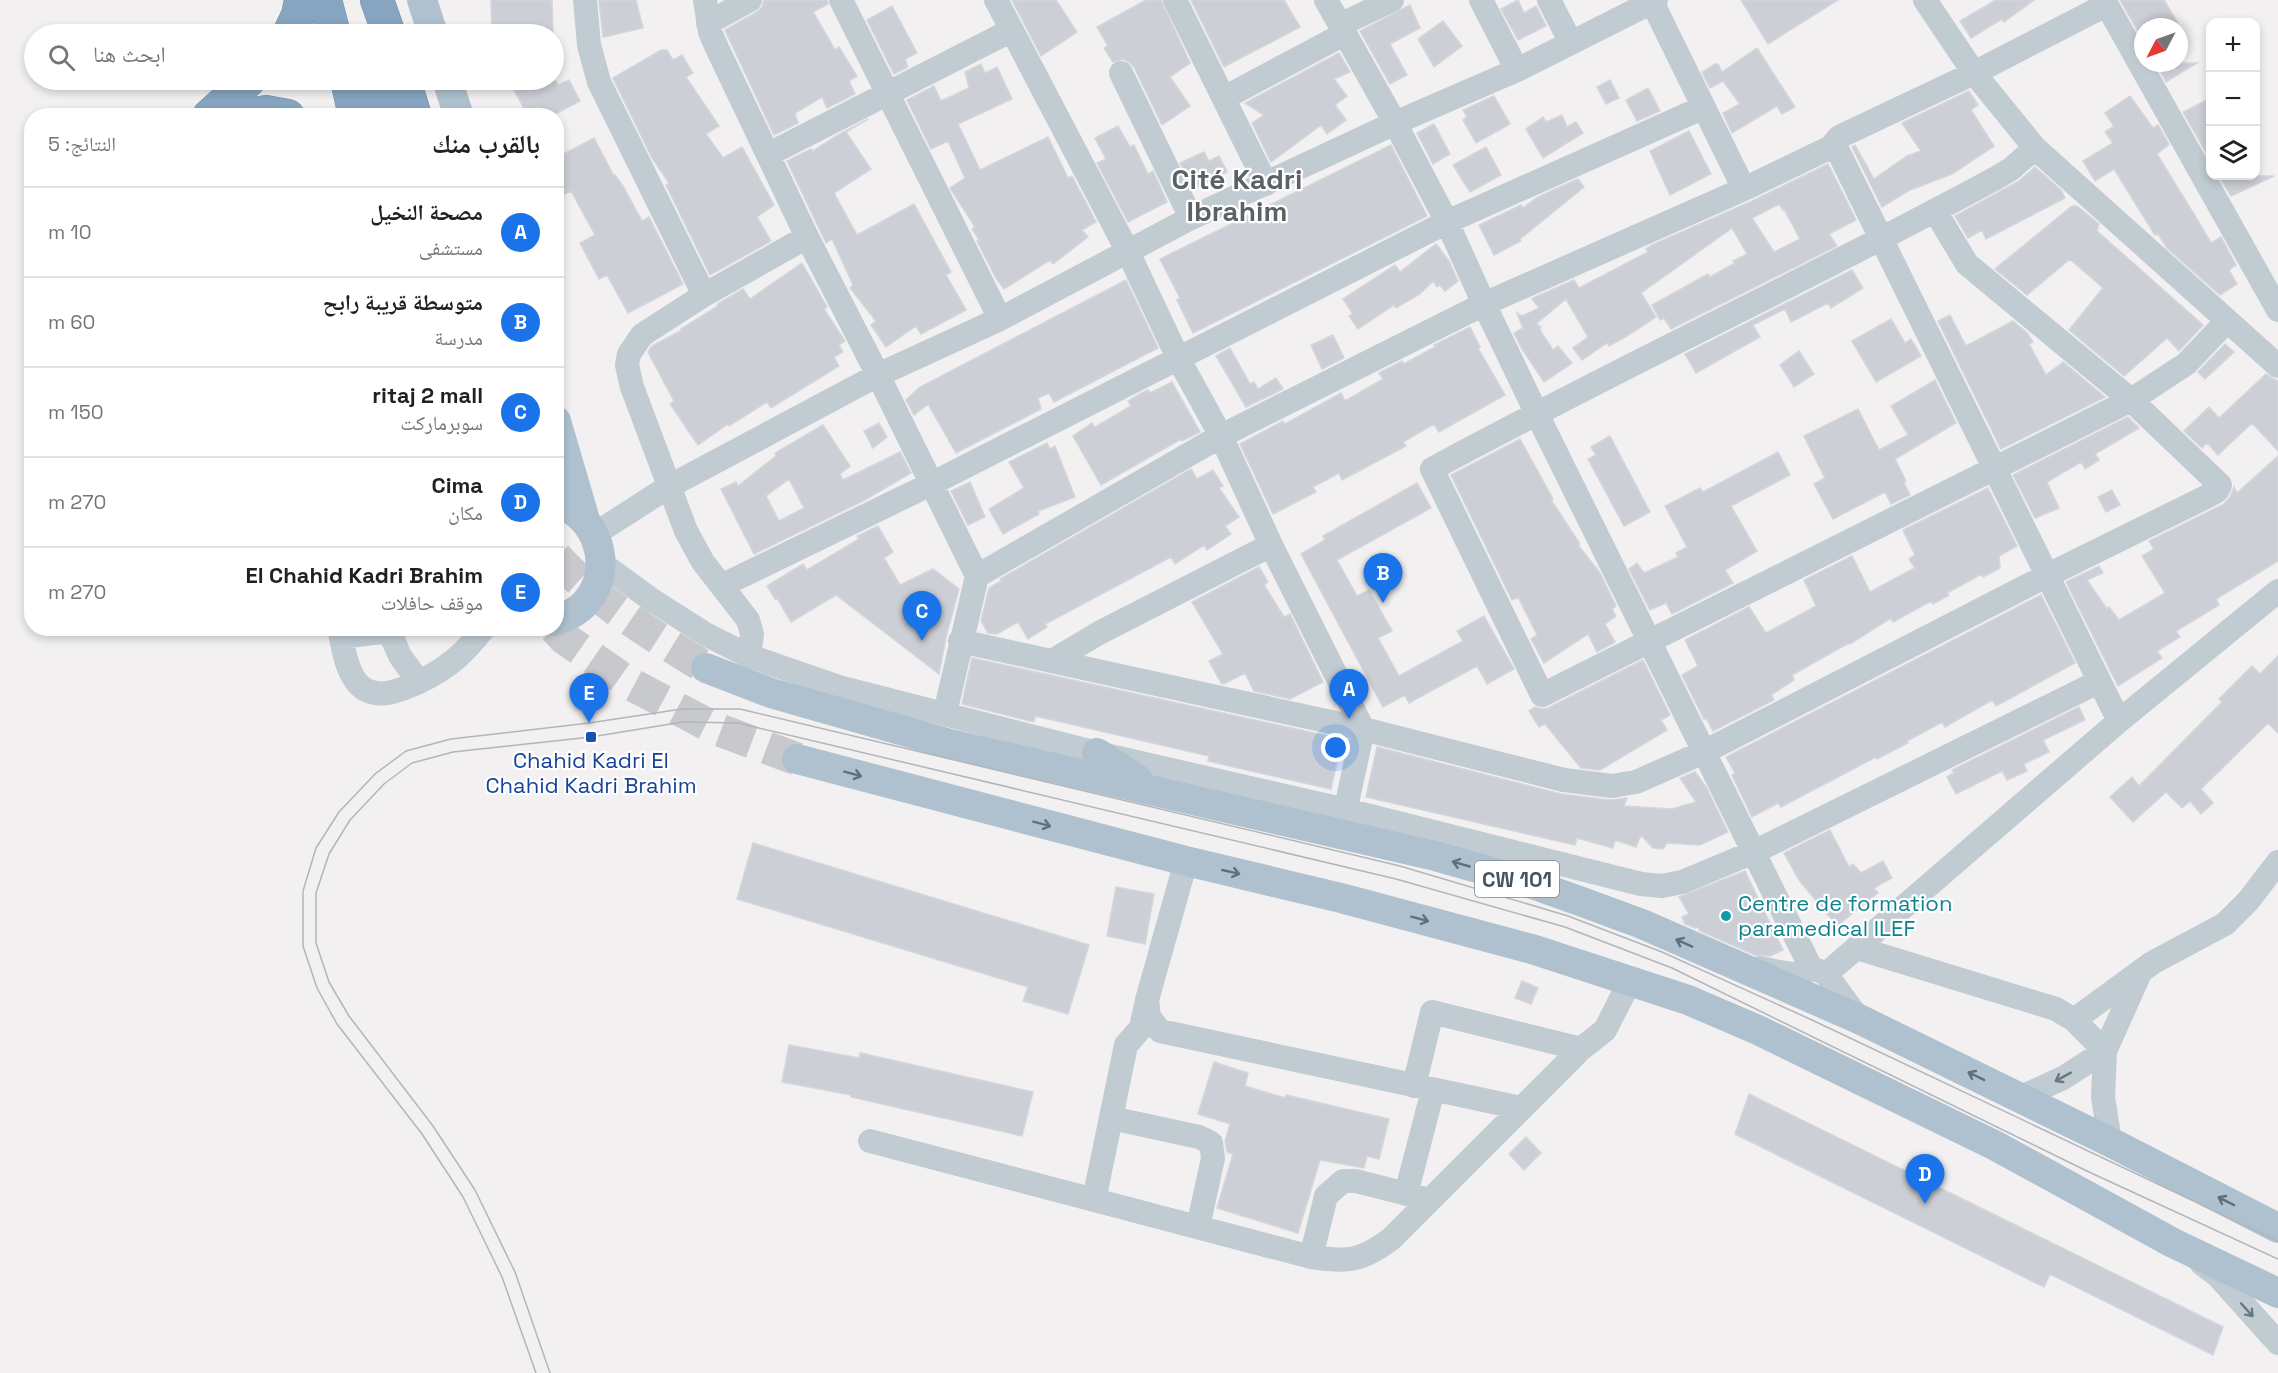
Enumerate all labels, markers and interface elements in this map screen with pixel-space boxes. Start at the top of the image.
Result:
north arrow [2134,18,2188,72]
map controls [2206,18,2260,180]
button: + [2206,18,2260,72]
search box [24,24,564,90]
text: ابحث هنا [93,40,166,68]
icon: search [45,41,78,74]
button: − [2206,72,2260,126]
button: layers [2206,126,2260,180]
text: بالقرب منك [432,127,540,161]
text: النتائج: 5 [48,131,116,157]
district label: Cité Kadri Ibrahim [1172,161,1302,229]
text: مصحة النخيل [370,198,483,226]
text: 10 m [48,219,92,245]
text: A [514,219,527,245]
text: مستشفى [419,235,483,261]
text: متوسطة قريبة رابح [323,288,483,316]
text: 60 m [48,309,95,335]
text: B [514,309,527,335]
text: مدرسة [434,325,483,351]
text: ritaj 2 mall [372,381,483,409]
text: 150 m [48,399,104,425]
text: C [514,399,527,425]
text: سوبرماركت [400,410,483,436]
text: Cima [431,471,483,499]
text: 270 m [48,489,106,515]
text: D [514,489,527,515]
text: مكان [448,500,483,526]
pin: B [1364,554,1402,603]
text: El Chahid Kadri Brahim [245,561,483,589]
text: 270 m [48,579,106,605]
text: E [515,579,526,605]
text: موقف حافلات [381,590,483,616]
pin: C [902,592,942,641]
pin: A [1330,670,1368,719]
pin: E [570,674,608,723]
marker: Chahid Kadri El Chahid Kadri Brahim [584,730,598,744]
your location [1321,733,1350,762]
place label: Chahid Kadri El Chahid Kadri Brahim [485,746,697,799]
one-way arrow [844,769,863,781]
one-way arrow [1032,818,1051,830]
one-way arrow [1452,858,1471,869]
road number: CW 101 [1475,861,1559,897]
one-way arrow [1221,866,1240,878]
place label: Centre de formation paramedical ILEF [1738,889,1952,942]
marker: Centre de formation paramedical ILEF [1719,909,1733,923]
one-way arrow [1410,914,1429,925]
one-way arrow [1676,937,1694,949]
one-way arrow [1968,1070,1986,1082]
one-way arrow [2055,1071,2072,1083]
pin: D [1906,1154,1944,1204]
one-way arrow [2217,1195,2235,1207]
one-way arrow [2240,1302,2254,1317]

